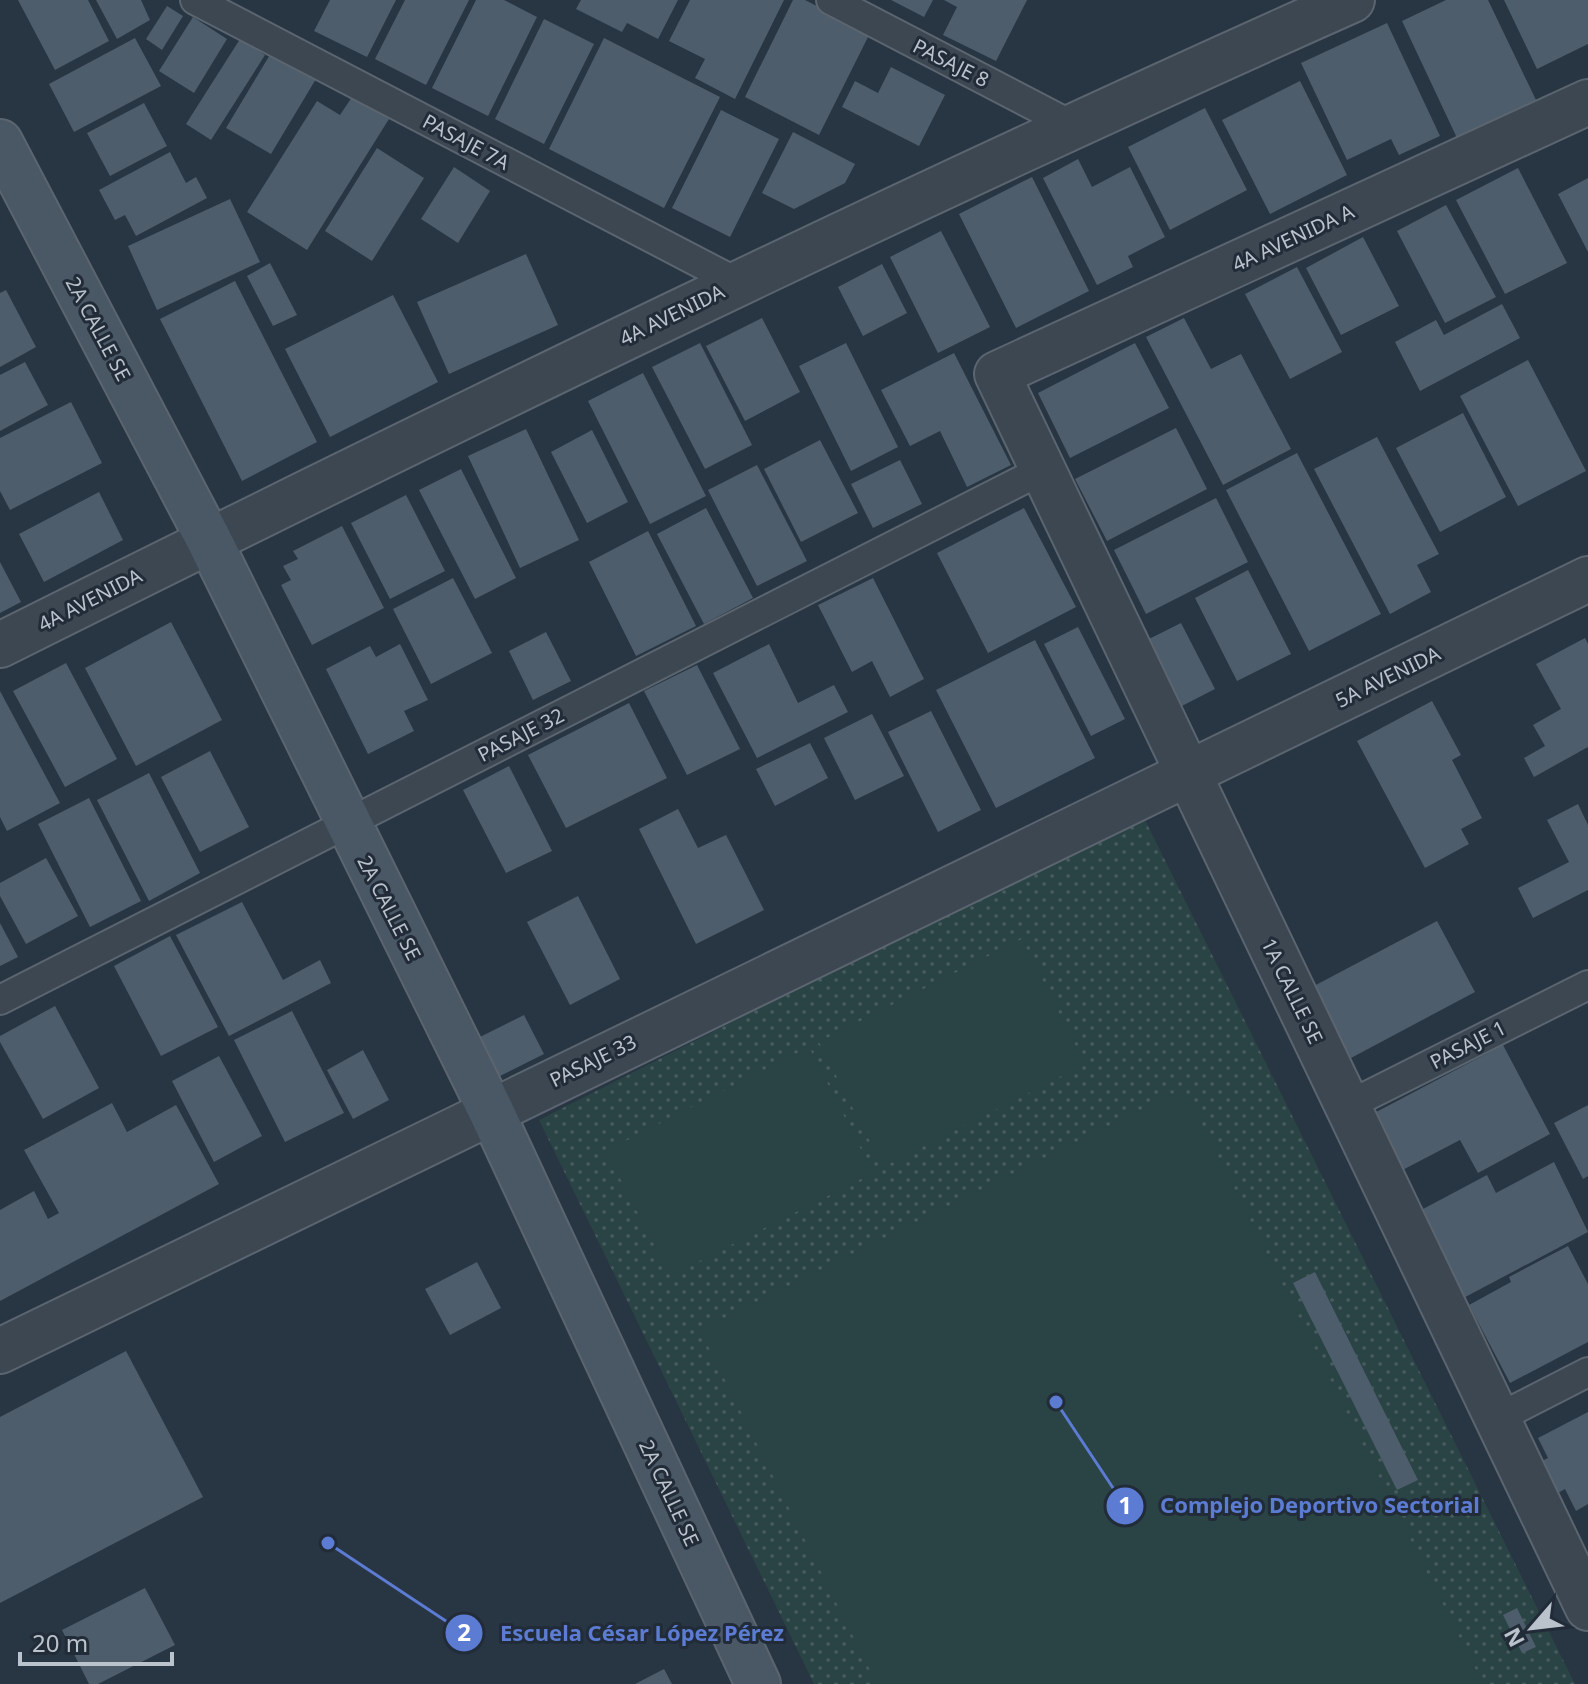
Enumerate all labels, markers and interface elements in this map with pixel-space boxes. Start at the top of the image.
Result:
street label: PASAJE 8 [909,32,994,93]
street label: PASAJE 7A [418,107,515,176]
street label: 4A AVENIDA A [1228,197,1358,278]
street label: 2A CALLE SE [60,272,137,386]
street label: 4A AVENIDA [615,277,729,352]
street label: 4A AVENIDA [33,562,147,637]
street label: 5A AVENIDA [1331,639,1445,714]
street label: PASAJE 32 [473,701,568,768]
street label: 2A CALLE SE [351,851,427,965]
street label: 1A CALLE SE [1255,934,1330,1048]
street label: PASAJE 1 [1425,1014,1510,1075]
street label: PASAJE 33 [545,1028,641,1093]
street label: 2A CALLE SE [633,1435,706,1550]
callout: Complejo Deportivo Sectorial [1105,1483,1496,1529]
text: 1 [1118,1488,1132,1521]
text: Complejo Deportivo Sectorial [1160,1489,1480,1519]
north arrow [1492,1588,1572,1668]
callout: Escuela César López Pérez [444,1610,800,1656]
text: 2 [457,1615,471,1648]
scale bar [20,1616,172,1666]
text: Escuela César López Pérez [500,1617,784,1647]
text: N [1496,1623,1531,1653]
text: 20 m [32,1626,88,1659]

